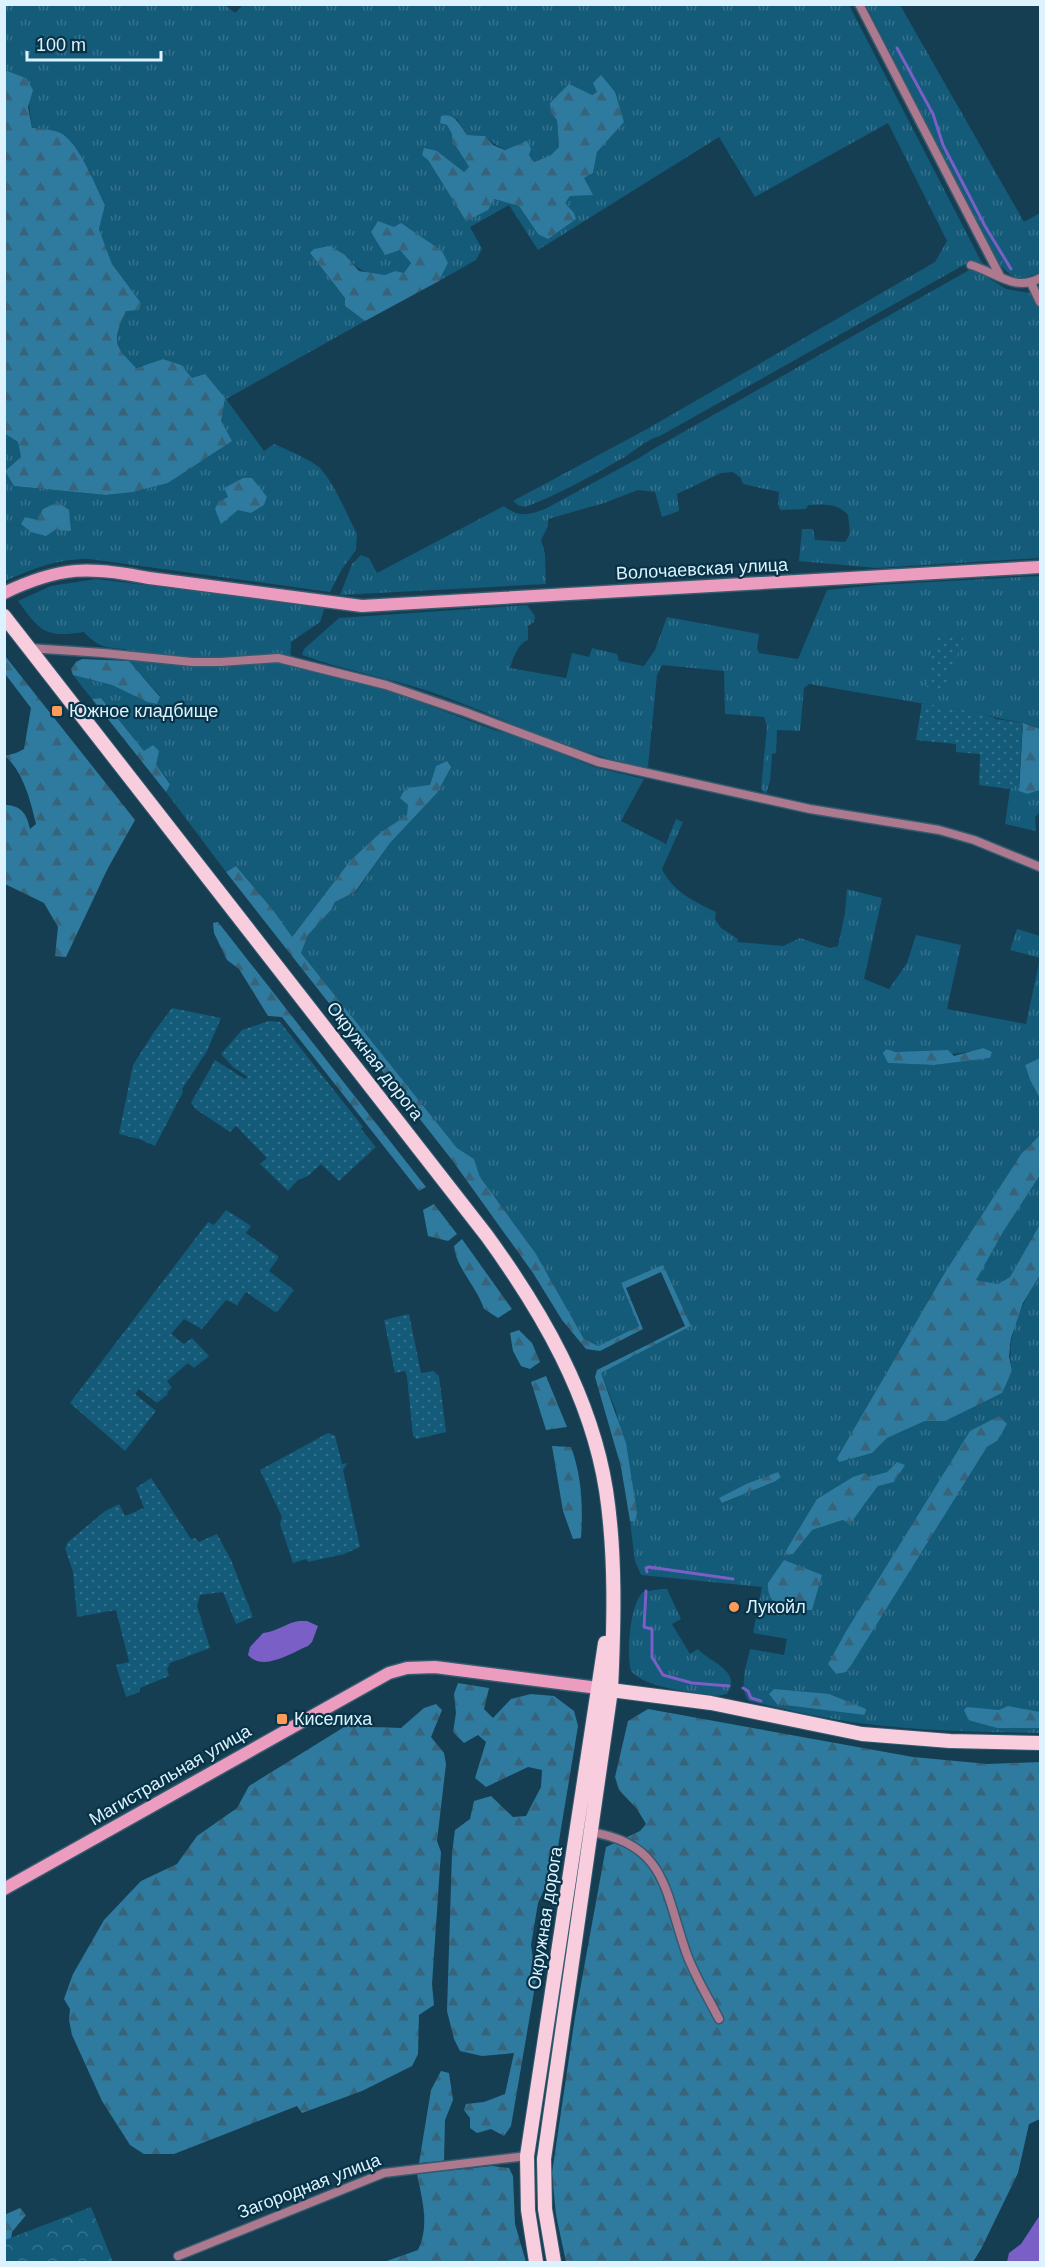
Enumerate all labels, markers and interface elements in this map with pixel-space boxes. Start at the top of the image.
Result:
scale bar [27,24,160,62]
text: 100 m [36,35,86,55]
street label: Волочаевская улица [615,554,789,583]
place label: Южное кладбище [69,701,218,721]
marker: Южное кладбище [50,704,64,718]
street label: Окружная дорога [323,998,428,1125]
place label: Лукойл [746,1597,806,1617]
marker: Лукойл [727,1600,741,1614]
place label: Киселиха [294,1709,373,1729]
marker: Киселиха [275,1712,289,1726]
street label: Магистральная улица [86,1720,255,1829]
street label: Окружная дорога [524,1844,566,1991]
street label: Загородная улица [235,2149,384,2222]

